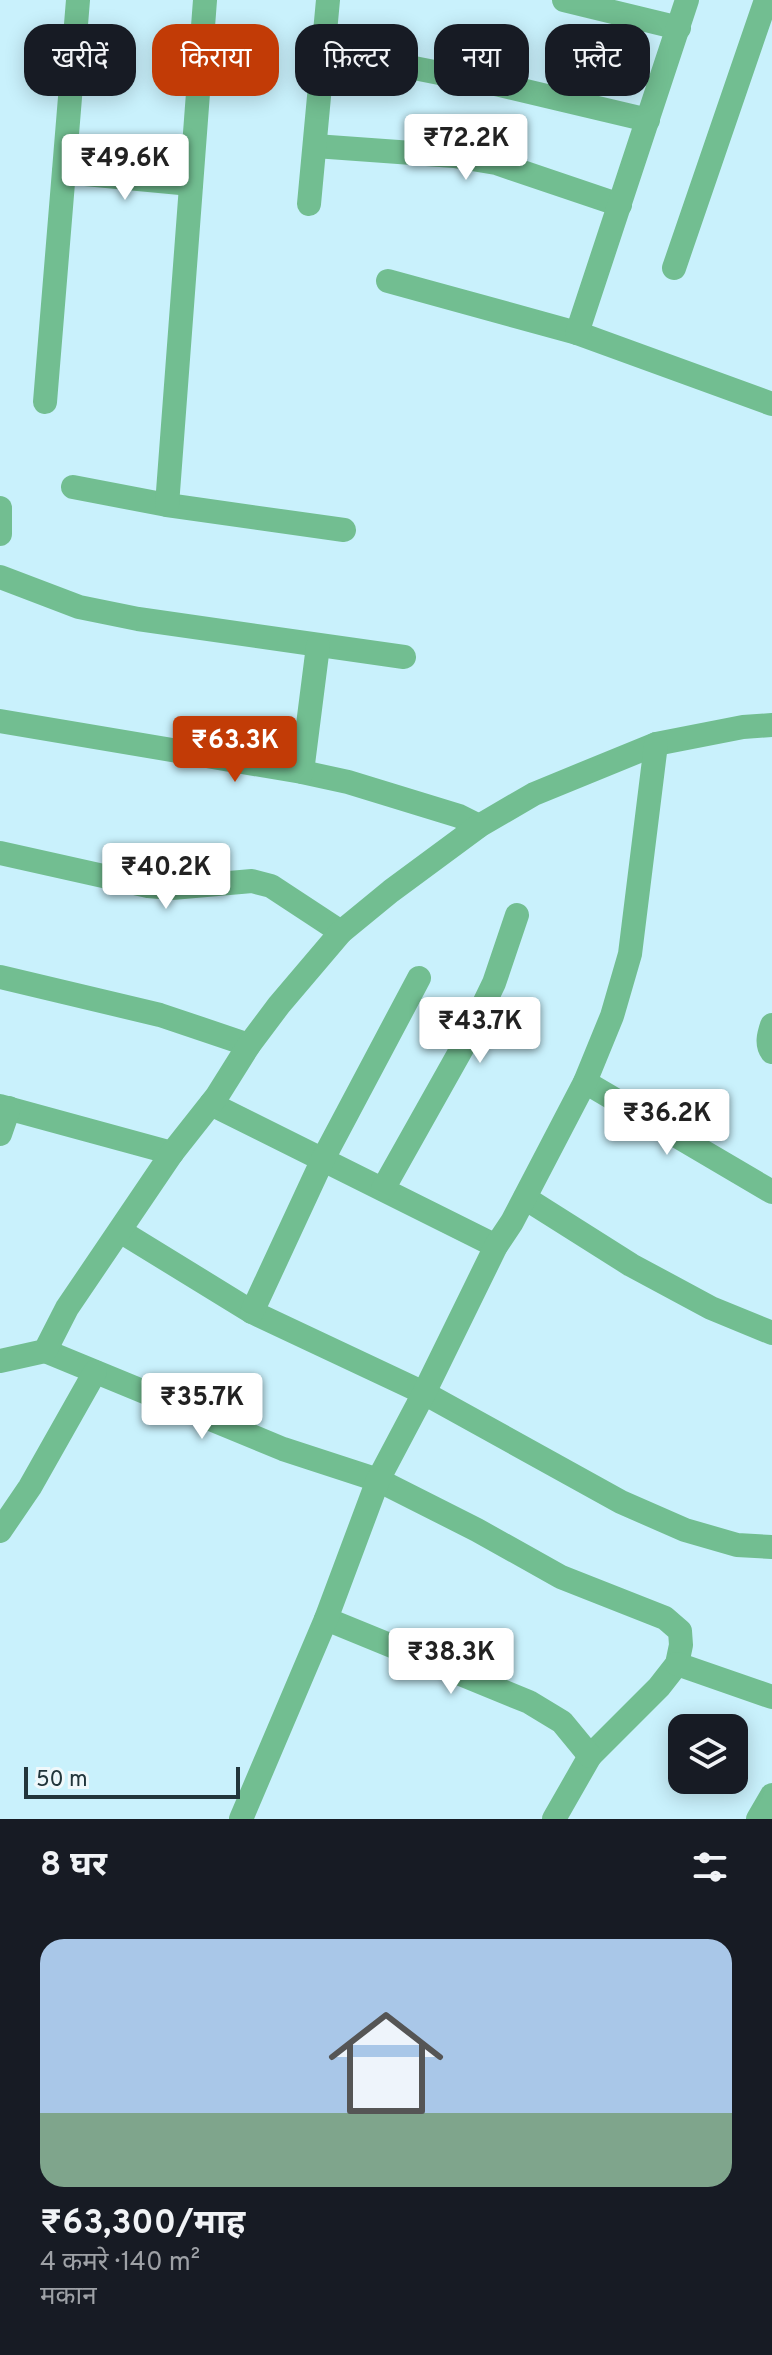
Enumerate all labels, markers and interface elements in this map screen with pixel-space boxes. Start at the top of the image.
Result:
chip: खरीदें [24,24,136,96]
chip: किराया [152,24,279,96]
chip: फ़िल्टर [295,24,418,96]
chip: नया [434,24,529,96]
chip: फ़्लैट [545,24,650,96]
pin: ₹72.2K [401,114,531,182]
text: ₹72.2K [422,123,510,156]
pin: ₹49.6K [60,134,190,202]
text: ₹49.6K [80,143,170,176]
pin: ₹63.3K [170,716,300,784]
text: ₹63.3K [191,725,279,758]
pin: ₹40.2K [101,843,231,911]
text: ₹40.2K [120,852,212,885]
pin: ₹43.7K [415,997,545,1065]
text: ₹43.7K [437,1006,523,1039]
pin: ₹36.2K [602,1089,732,1157]
text: ₹36.2K [622,1098,712,1131]
pin: ₹35.7K [137,1373,267,1441]
text: ₹35.7K [160,1382,244,1415]
pin: ₹38.3K [386,1628,516,1696]
text: ₹38.3K [407,1637,495,1670]
map controls [668,1714,748,1794]
button: layers [668,1714,748,1794]
scale bar [24,1763,240,1799]
text: 50 m [36,1767,88,1794]
text: 8 घर [40,1845,107,1888]
icon: filters [688,1845,732,1889]
icon: home [314,1991,458,2135]
text: ₹63,300/माह [40,2203,245,2246]
text: 4 कमरे · 140 m² [40,2247,200,2280]
text: मकान [40,2281,97,2314]

